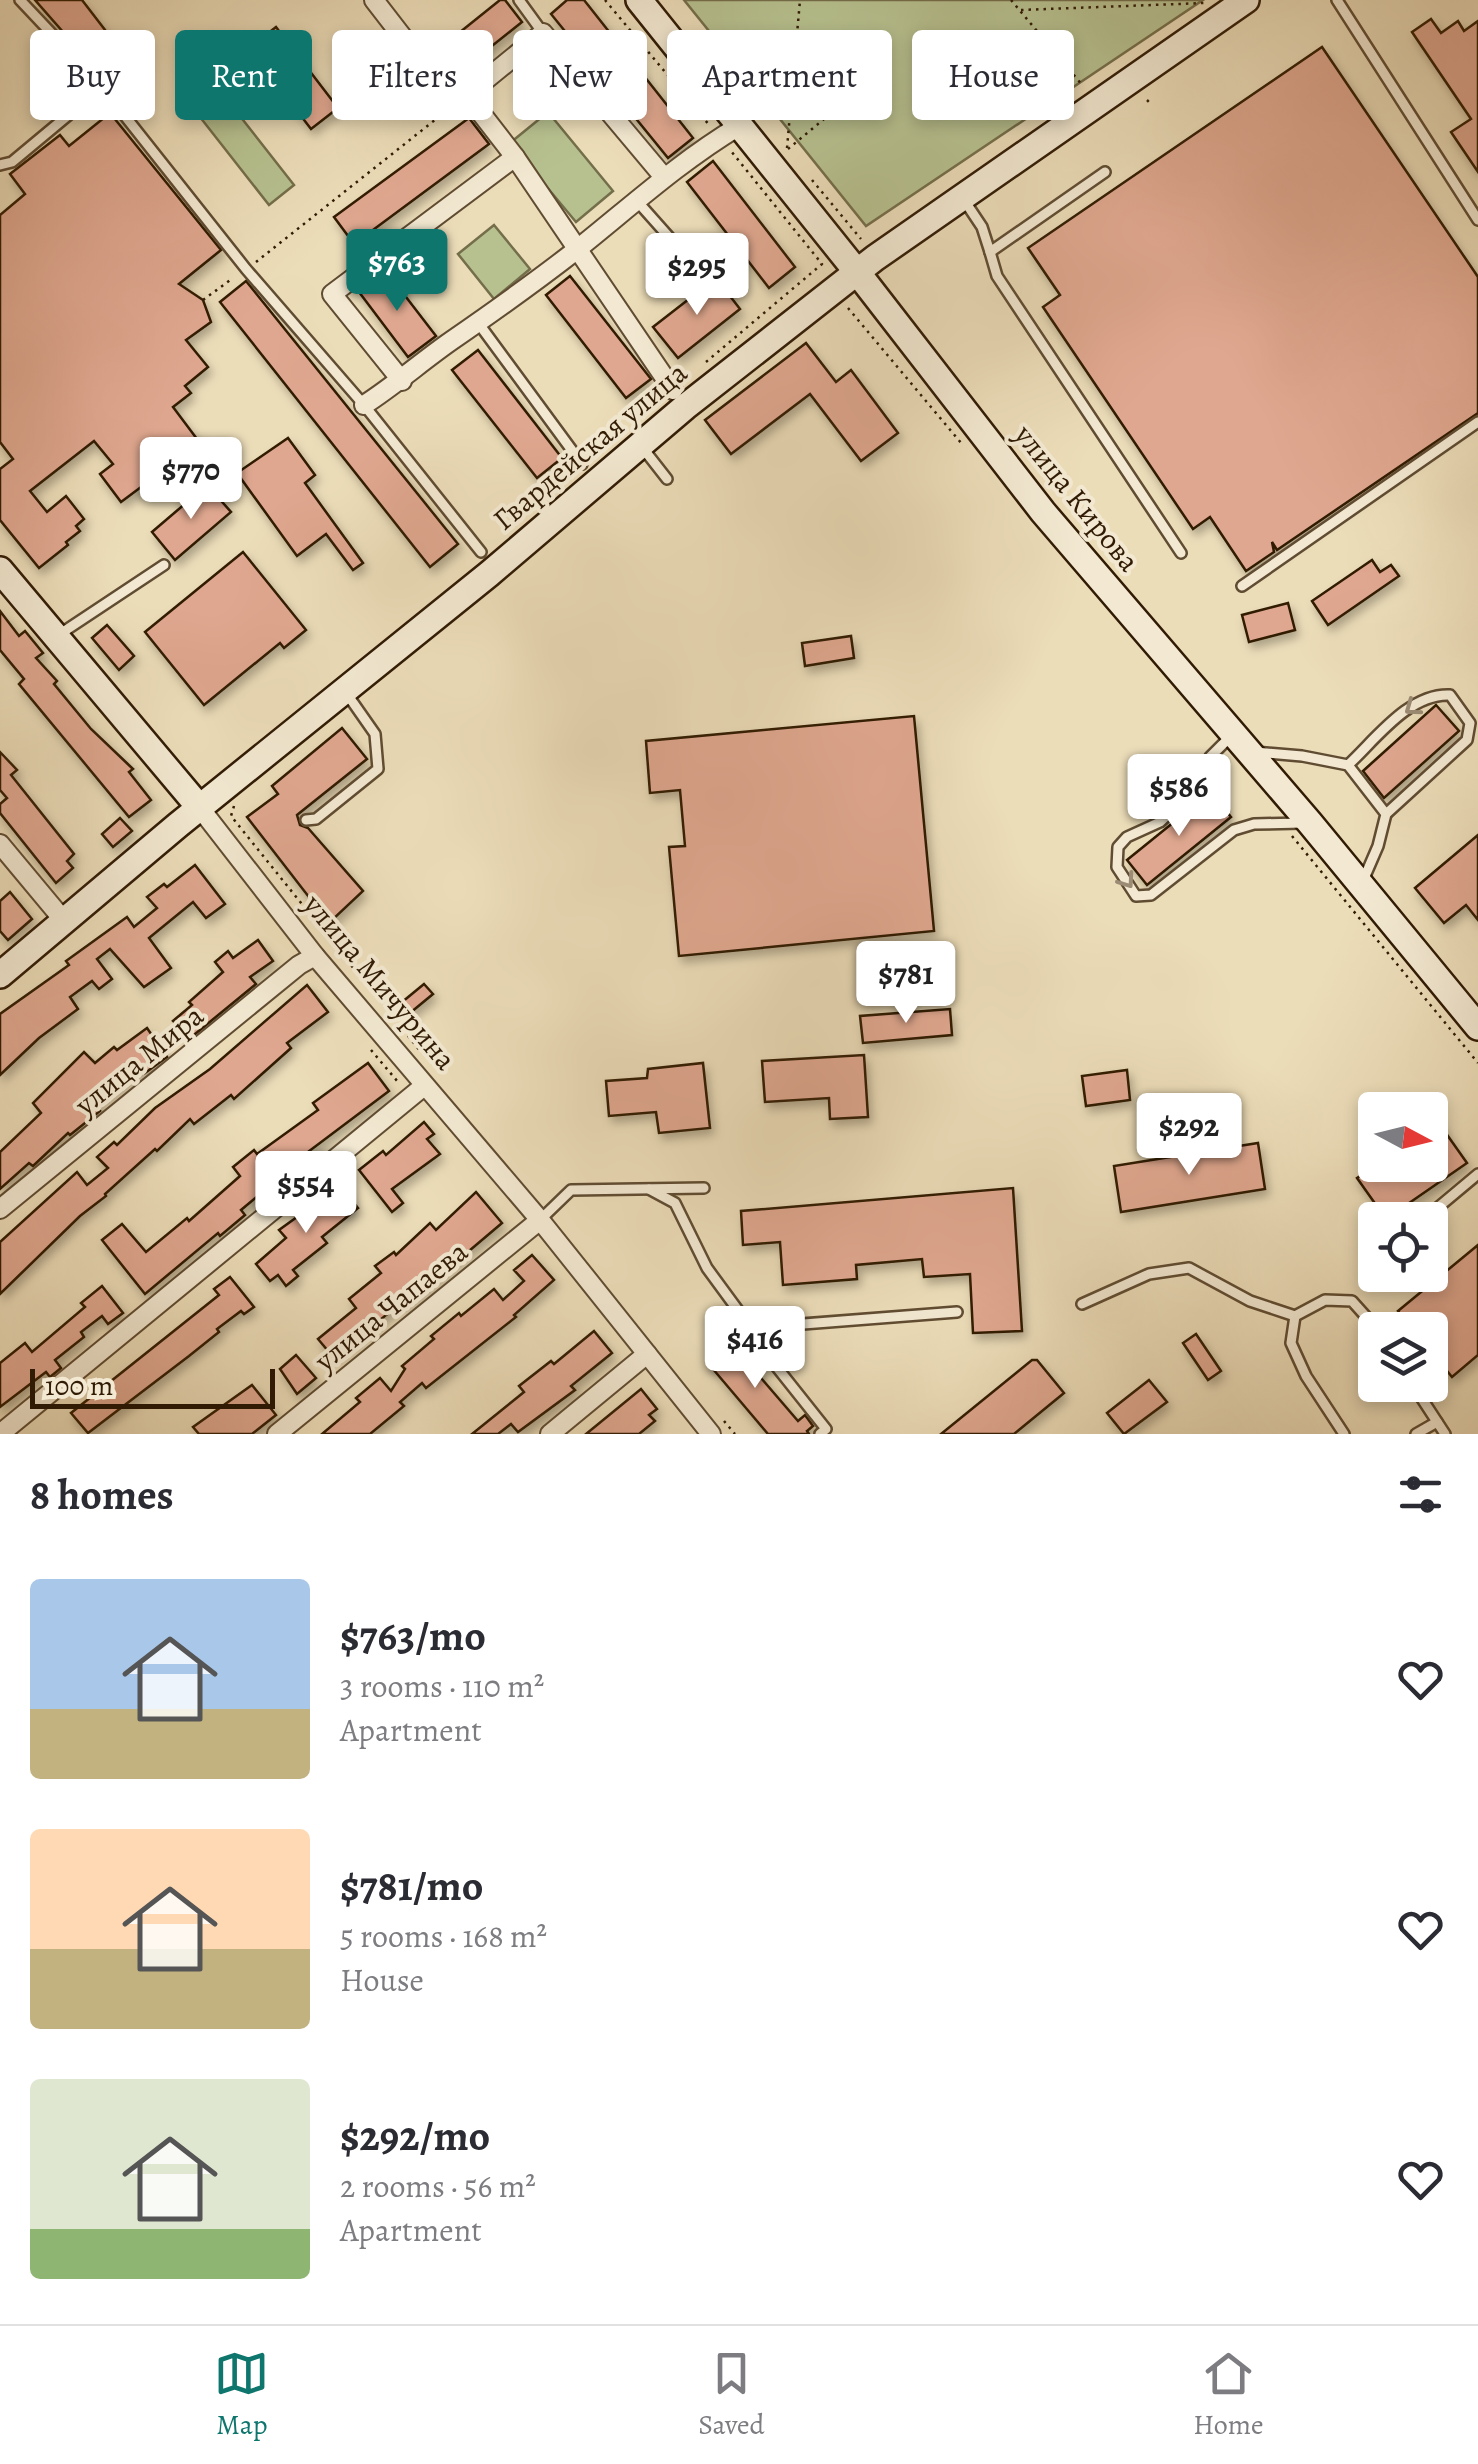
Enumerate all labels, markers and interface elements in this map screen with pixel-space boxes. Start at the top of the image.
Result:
chip: Buy [30,30,155,120]
chip: Rent [175,30,312,120]
chip: Filters [332,30,493,120]
chip: New [513,30,647,120]
chip: Apartment [667,30,892,120]
chip: House [912,30,1074,120]
pin: $763 [338,229,456,314]
pin: $295 [638,233,756,318]
text: $763 [368,239,426,283]
text: $295 [668,243,726,287]
street label: Гвардейская улица [484,353,696,539]
street label: улица Кирова [1005,415,1149,580]
pin: $770 [132,437,250,522]
text: $770 [162,447,220,491]
one-way arrow [1405,696,1423,713]
pin: $586 [1120,754,1238,839]
text: $586 [1150,764,1208,808]
one-way arrow [1115,870,1133,888]
street label: улица Мичурина [294,885,465,1078]
pin: $781 [847,941,965,1026]
text: $781 [878,951,934,995]
street label: улица Мира [65,996,212,1125]
north arrow [1358,1092,1448,1182]
map controls [1358,1092,1448,1402]
pin: $292 [1130,1093,1248,1178]
text: $292 [1159,1103,1219,1147]
pin: $554 [247,1151,365,1236]
text: $554 [277,1161,335,1205]
button: locate [1358,1202,1448,1292]
street label: улица Чапаева [305,1232,476,1381]
pin: $416 [696,1306,814,1391]
button: layers [1358,1312,1448,1402]
text: $416 [727,1316,783,1360]
scale bar [30,1364,275,1408]
text: 100 m [45,1367,113,1405]
text: 8 homes [30,1466,174,1523]
icon: filters [1393,1467,1448,1522]
text: $763/mo [340,1607,486,1664]
icon: home [110,1619,230,1739]
icon: heart [1393,1652,1448,1707]
text: 3 rooms · 110 m² [340,1664,544,1708]
text: Apartment [340,1708,482,1752]
text: $781/mo [340,1857,483,1914]
icon: home [110,1869,230,1989]
icon: heart [1393,1902,1448,1957]
text: 5 rooms · 168 m² [340,1914,547,1958]
text: House [340,1958,424,2002]
text: $292/mo [340,2107,490,2164]
icon: home [110,2119,230,2239]
icon: heart [1393,2152,1448,2207]
text: 2 rooms · 56 m² [340,2164,536,2208]
text: Apartment [340,2208,482,2252]
tab: Map [214,2346,269,2444]
tab: Saved [698,2346,765,2444]
tab: Home [1193,2346,1264,2444]

